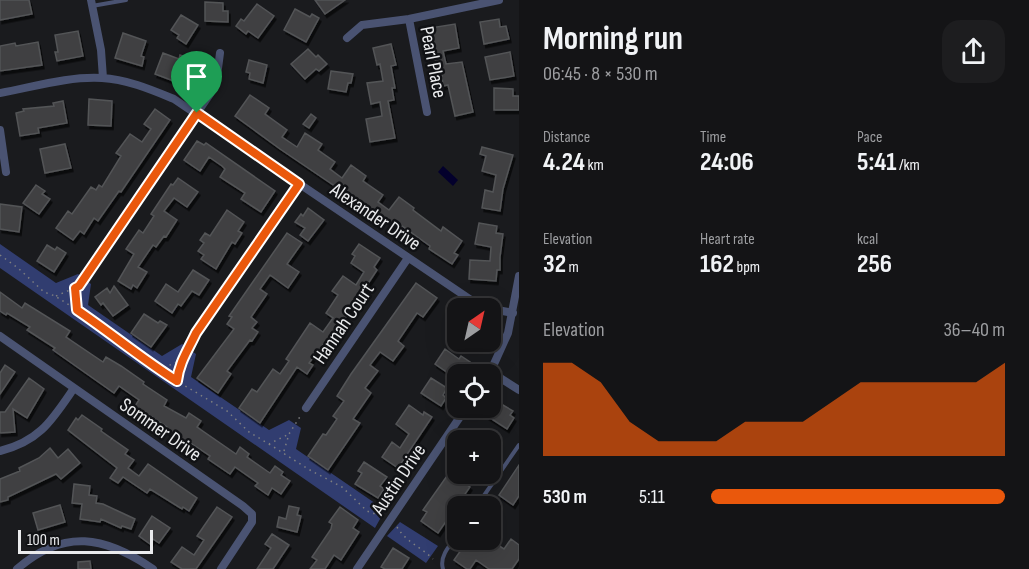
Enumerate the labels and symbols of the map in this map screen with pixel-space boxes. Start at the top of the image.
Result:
street label: Pearl Place [414,24,452,100]
pin [171,51,222,113]
street label: Alexander Drive [325,177,425,256]
street label: Hannah Court [308,278,380,369]
north arrow [447,298,501,352]
street label: Sommer Drive [115,393,206,467]
street label: Austin Drive [366,439,431,521]
scale bar [18,527,153,554]

